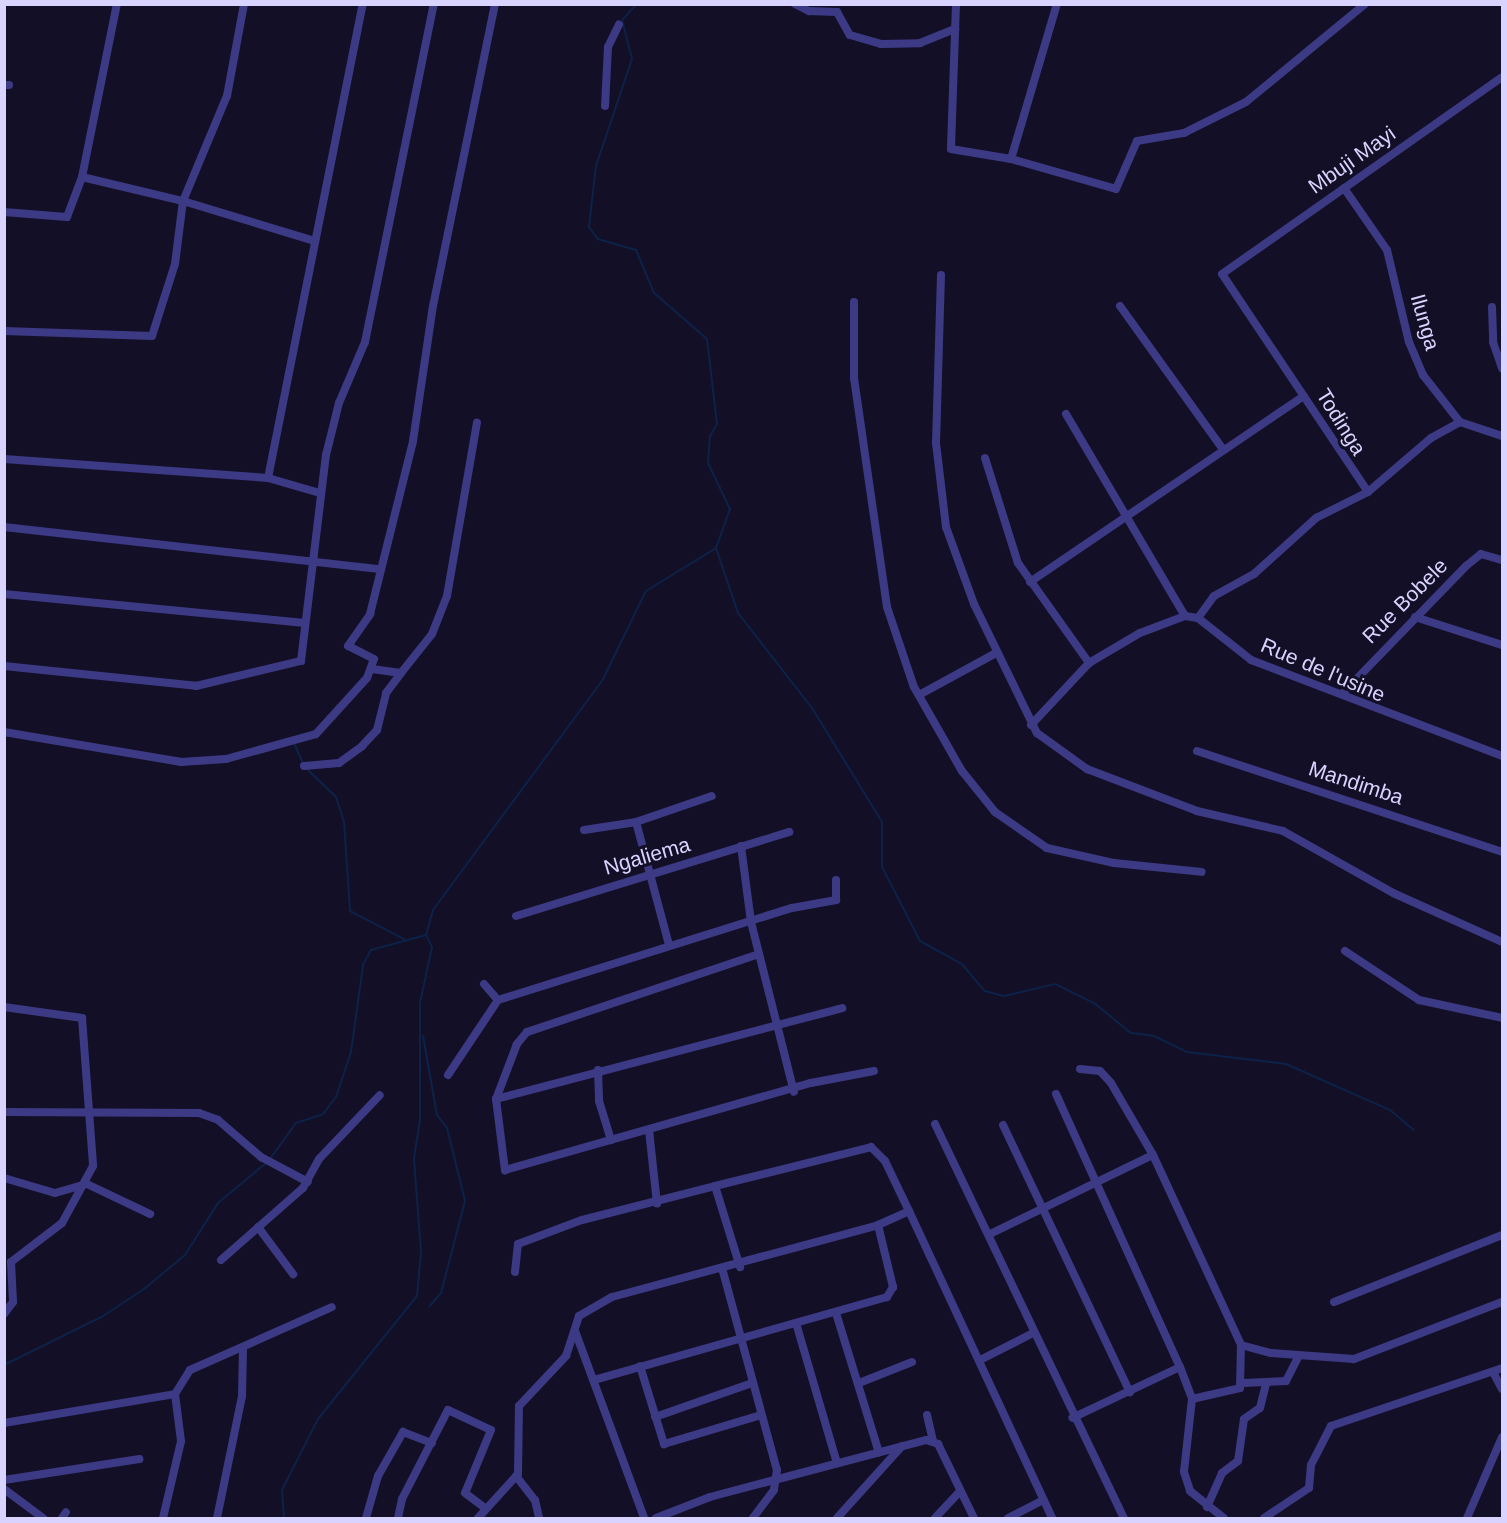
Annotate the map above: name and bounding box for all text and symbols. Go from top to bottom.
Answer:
street label: Mbuji Mayi [1304,121,1400,199]
street label: Ilunga [1405,291,1445,353]
street label: Todinga [1311,384,1371,460]
street label: Rue Bobele [1357,553,1453,649]
street label: Rue de l'usine [1257,633,1389,707]
street label: Mandimba [1305,756,1407,810]
street label: Ngaliema [601,832,693,880]

